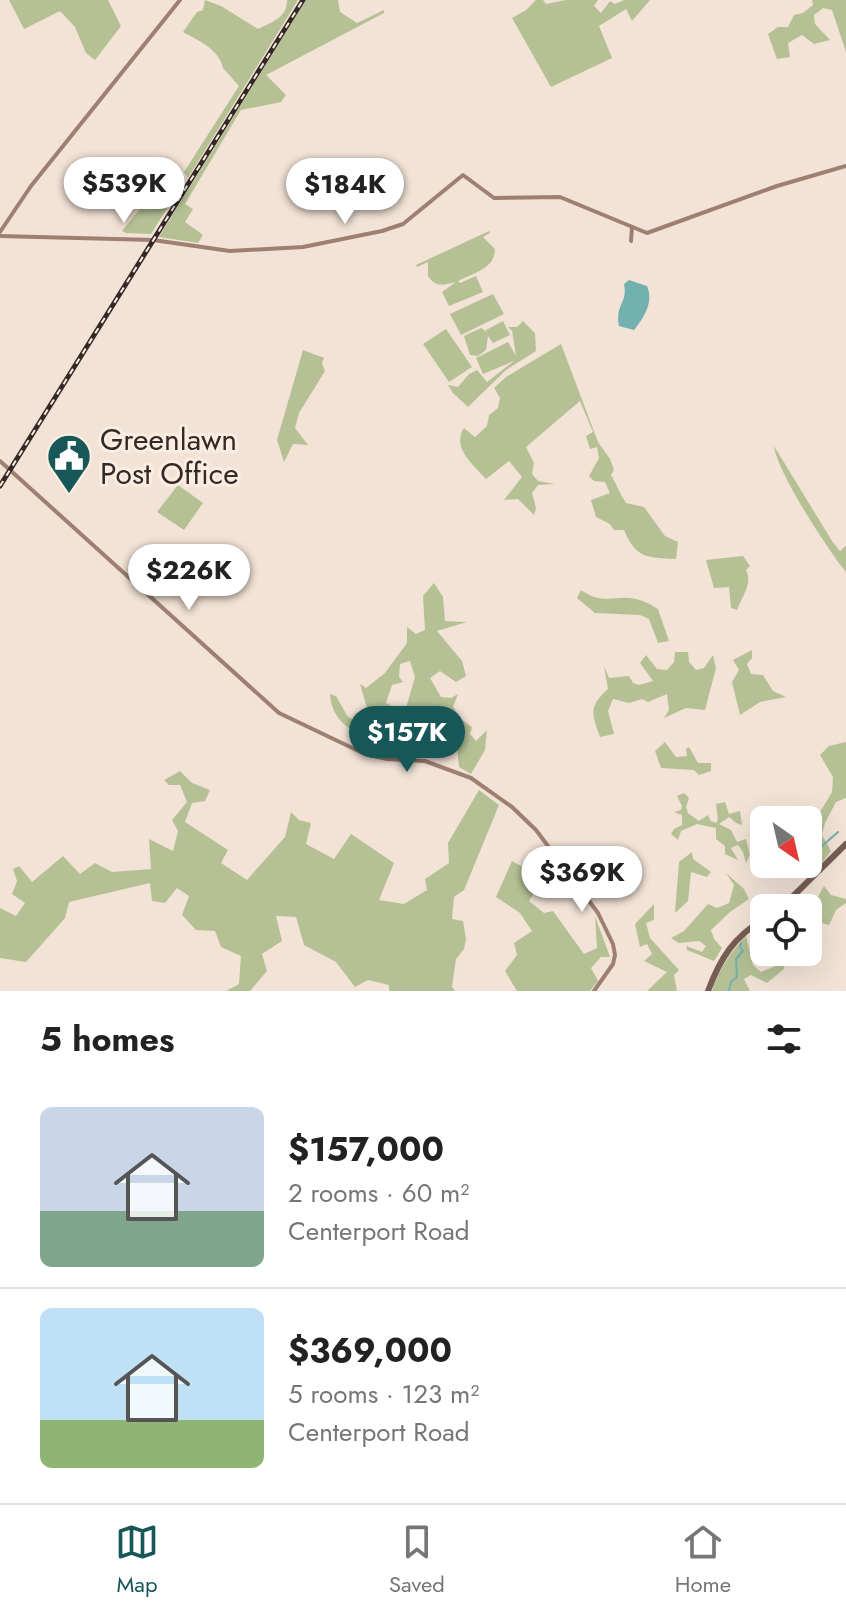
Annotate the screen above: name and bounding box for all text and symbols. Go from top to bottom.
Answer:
pin: $539K [68,157,180,225]
pin: $184K [289,158,401,226]
text: $539K [82,164,166,202]
text: $184K [304,165,386,203]
place label: Greenlawn Post Office [100,418,239,495]
public building icon: Greenlawn Post Office [45,432,93,495]
pin: $226K [133,544,245,612]
text: $226K [146,551,232,589]
pin: $157K [351,706,463,774]
text: $157K [367,713,447,751]
north arrow [750,806,822,878]
map controls [750,806,822,966]
pin: $369K [526,846,638,914]
text: $369K [539,853,625,891]
button: locate [750,894,822,966]
text: 5 homes [40,1015,174,1064]
icon: filters [762,1017,806,1061]
text: $157,000 [288,1125,444,1174]
icon: home [104,1139,200,1235]
text: 2 rooms · 60 m² [288,1174,469,1212]
text: Centerport Road [288,1212,469,1250]
text: $369,000 [288,1326,452,1375]
icon: home [104,1340,200,1436]
text: 5 rooms · 123 m² [288,1375,479,1413]
text: Centerport Road [288,1413,469,1451]
tab: Map [115,1520,159,1600]
tab: Saved [389,1520,445,1600]
tab: Home [675,1520,731,1600]

